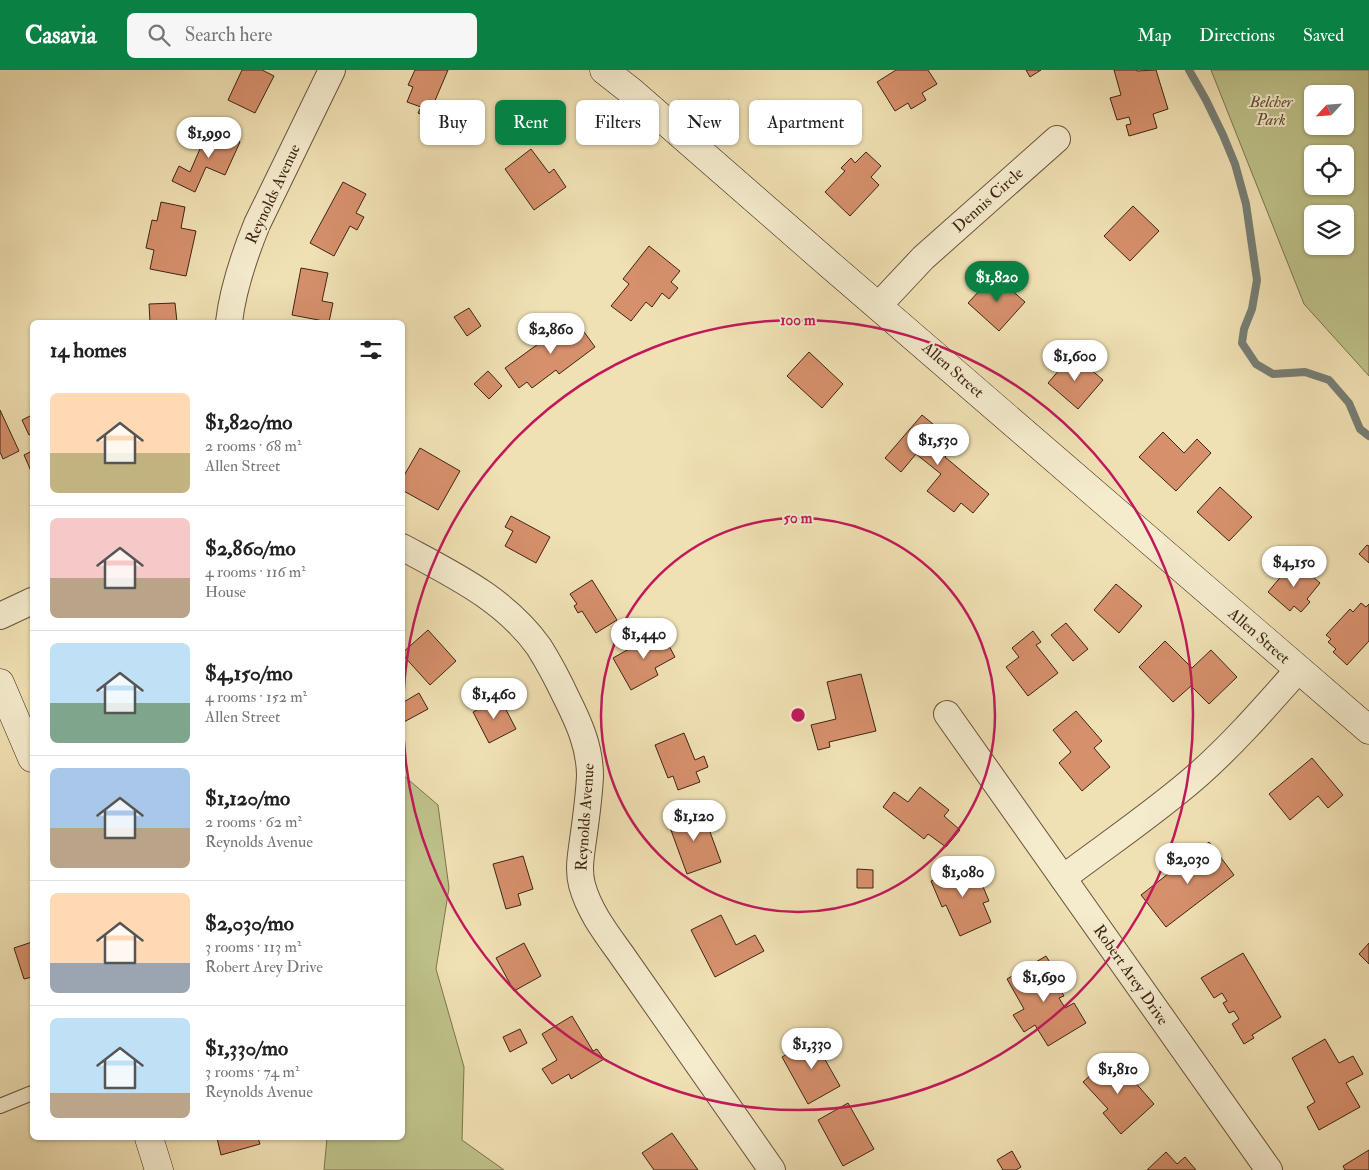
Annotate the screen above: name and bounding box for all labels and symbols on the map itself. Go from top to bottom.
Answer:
north arrow [1304,85,1354,135]
park label: Belcher Park [1248,92,1294,130]
pin: $1,990 [168,116,250,159]
street label: Reynolds Avenue [241,141,305,247]
street label: Dennis Circle [949,163,1028,237]
pin: $1,820 [956,260,1038,303]
text: 100 m [780,311,816,330]
pin: $2,860 [510,312,592,355]
street label: Allen Street [917,337,988,402]
pin: $1,600 [1034,340,1116,382]
pin: $1,530 [897,424,979,466]
text: 50 m [784,509,813,528]
pin: $4,150 [1253,546,1335,588]
street label: Allen Street [1223,603,1294,668]
pin: $1,440 [603,618,685,660]
pin: $1,460 [453,678,535,720]
centre of rings [789,706,807,724]
street label: Reynolds Avenue [571,762,599,872]
pin: $1,120 [653,800,735,842]
pin: $2,030 [1147,842,1229,885]
pin: $1,080 [922,856,1004,898]
street label: Robert Arey Drive [1089,921,1173,1029]
pin: $1,690 [1003,960,1085,1003]
pin: $1,330 [771,1028,853,1070]
pin: $1,810 [1077,1052,1159,1095]

